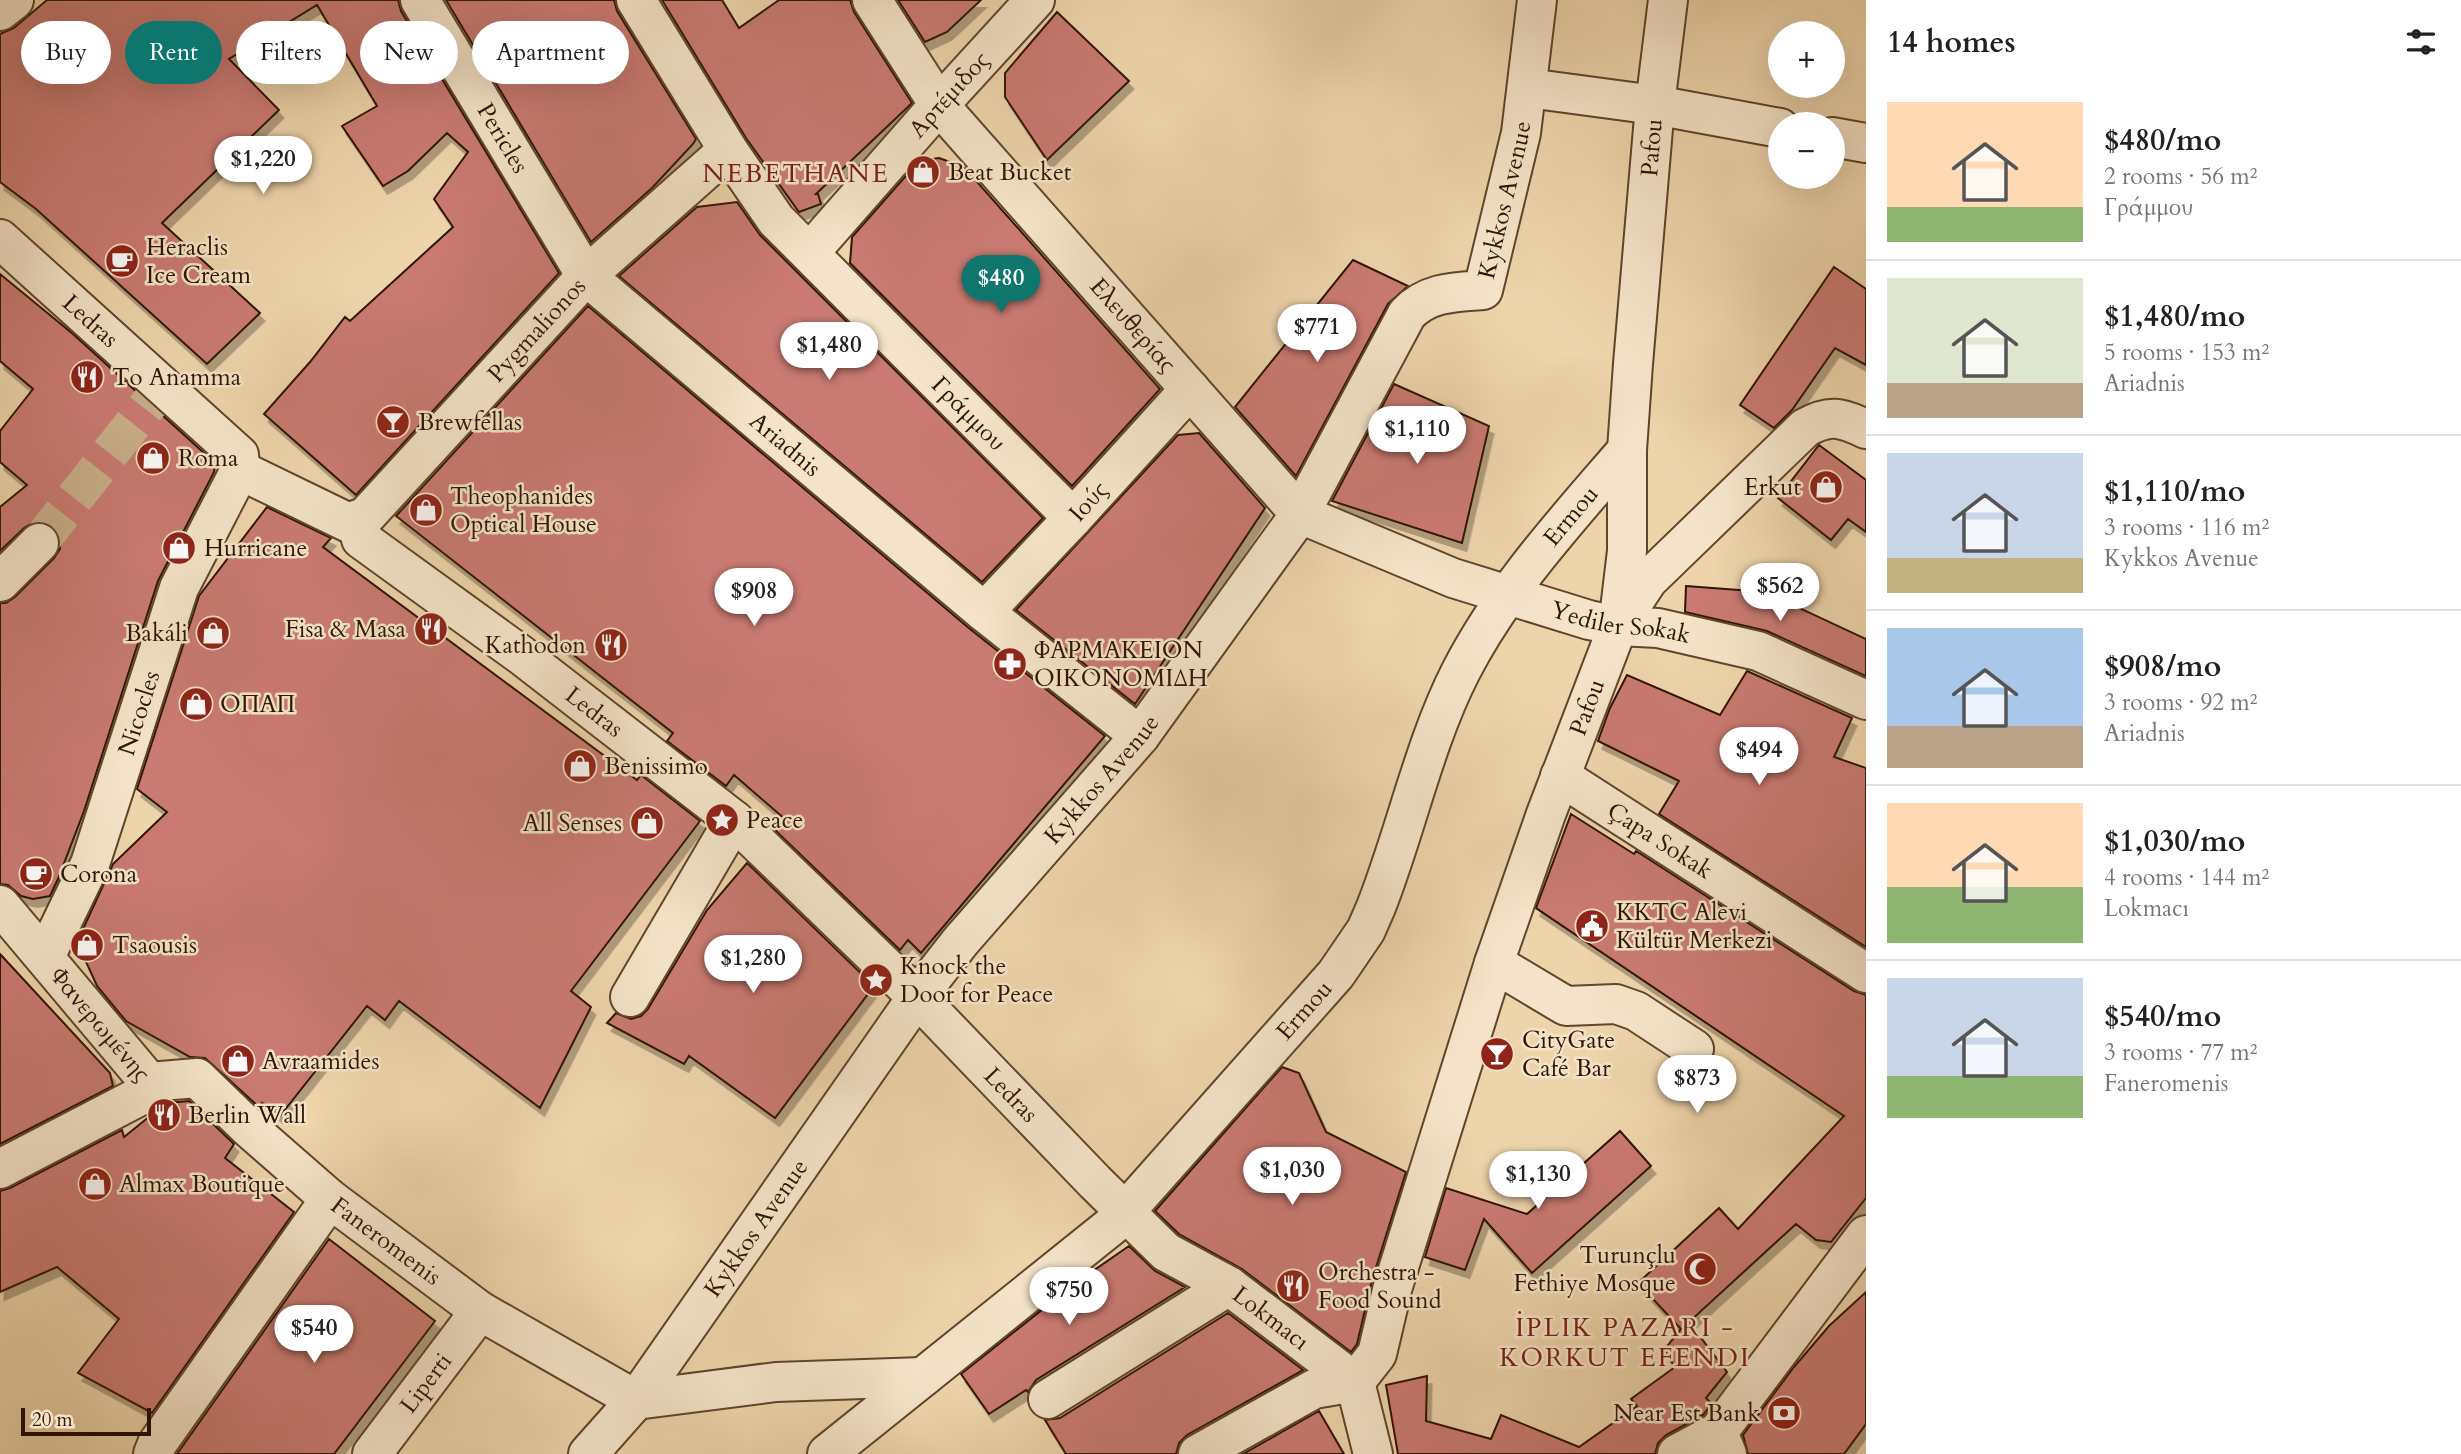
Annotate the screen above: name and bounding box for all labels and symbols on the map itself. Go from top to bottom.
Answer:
street label: Αρτέμιδος [901,44,997,145]
street label: Pericles [469,97,537,179]
street label: Pafou [1632,117,1670,178]
street label: Kykkos Avenue [1470,119,1539,282]
pin: $1,220 [206,136,320,196]
shop icon: Beat Bucket [904,153,942,191]
district label: NEBETHANE [702,156,890,191]
place label: Beat Bucket [948,156,1072,189]
place label: Heraclis Ice Cream [146,231,252,292]
cafe icon: Heraclis Ice Cream [103,242,141,280]
pin: $480 [960,256,1042,315]
street label: Pygmalionos [480,270,593,390]
street label: Ελευθερίας [1082,271,1184,380]
street label: Ledras [55,287,126,355]
pin: $771 [1276,304,1358,364]
pin: $1,480 [772,322,886,382]
restaurant icon: To Anamma [68,358,106,396]
place label: To Anamma [112,361,242,394]
street label: Γράμμου [924,369,1013,458]
bar icon: Brewfellas [374,403,412,441]
street label: Ariadnis [743,405,828,484]
place label: Brewfellas [418,406,522,439]
pin: $1,110 [1360,406,1474,466]
shop icon: Roma [134,439,172,477]
place label: Roma [178,442,239,475]
shop icon: Erkut [1807,468,1845,506]
place label: Erkut [1744,471,1801,504]
street label: Ιούς [1061,474,1115,529]
street label: Ermou [1535,478,1606,553]
place label: Theophanides Optical House [450,480,597,541]
shop icon: Theophanides Optical House [407,491,445,529]
shop icon: Hurricane [160,529,198,567]
place label: Hurricane [204,532,307,565]
pin: $562 [1739,564,1821,623]
pin: $908 [713,568,795,628]
street label: Yediler Sokak [1547,593,1694,651]
restaurant icon: Fisa & Masa [412,610,450,648]
place label: Fisa & Masa [285,613,407,646]
shop icon: Bakáli [194,614,232,652]
place label: Bakáli [125,617,188,650]
restaurant icon: Kathodon [592,626,630,664]
place label: Kathodon [485,629,586,662]
place label: ΦΑΡΜΑΚΕΙΟΝ ΟΙΚΟΝΟΜΙΔΗ [1034,634,1208,695]
pharmacy icon: ΦΑΡΜΑΚΕΙΟΝ ΟΙΚΟΝΟΜΙΔΗ [991,645,1029,683]
street label: Nicocles [110,666,168,760]
street label: Pafou [1561,674,1613,740]
street label: Ledras [558,679,630,745]
shop icon: ΟΠΑΠ [177,685,215,723]
place label: ΟΠΑΠ [220,688,295,721]
street label: Kykkos Avenue [1036,708,1167,851]
pin: $494 [1718,728,1800,787]
shop icon: Benissimo [561,747,599,785]
place label: Benissimo [604,750,708,783]
street label: Çapa Sokak [1601,794,1719,887]
place icon: Peace [703,801,741,839]
shop icon: All Senses [628,804,666,842]
place label: Peace [746,804,803,837]
place label: All Senses [523,807,622,840]
cafe icon: Corona [17,855,55,893]
place label: Corona [60,858,138,891]
place label: KKTC Alevi Kültür Merkezi [1616,896,1773,957]
public building icon: KKTC Alevi Kültür Merkezi [1573,907,1611,945]
shop icon: Tsaousis [68,926,106,964]
place label: Tsaousis [112,929,197,962]
pin: $1,280 [696,936,810,995]
place label: Knock the Door for Peace [900,950,1053,1011]
street label: Φανερωμένης [43,960,158,1089]
place icon: Knock the Door for Peace [857,961,895,999]
street label: Ermou [1268,973,1340,1047]
place label: CityGate Café Bar [1522,1024,1615,1085]
bar icon: CityGate Café Bar [1478,1035,1516,1073]
shop icon: Avraamides [219,1042,257,1080]
place label: Avraamides [262,1045,379,1078]
pin: $873 [1656,1056,1738,1115]
street label: Ledras [977,1060,1046,1130]
restaurant icon: Berlin Wall [145,1096,183,1134]
place label: Berlin Wall [188,1099,306,1132]
pin: $1,030 [1235,1148,1349,1207]
street label: Kykkos Avenue [696,1152,816,1304]
pin: $1,130 [1481,1152,1595,1211]
shop icon: Almax Boutique [76,1165,114,1203]
place label: Almax Boutique [119,1168,285,1201]
street label: Faneromenis [324,1189,448,1293]
place label: Turunçlu Fethiye Mosque [1513,1239,1676,1300]
mosque icon: Turunçlu Fethiye Mosque [1681,1250,1719,1288]
place label: Orchestra - Food Sound [1318,1256,1442,1317]
restaurant icon: Orchestra - Food Sound [1274,1267,1312,1305]
pin: $750 [1028,1268,1110,1327]
street label: Lokmacı [1226,1278,1316,1358]
pin: $540 [273,1306,355,1365]
district label: İPLIK PAZARI - KORKUT EFENDI [1499,1310,1751,1375]
street label: Liperti [392,1346,459,1420]
bank icon: Near Est Bank [1765,1394,1803,1432]
place label: Near Est Bank [1613,1397,1760,1430]
scale bar [21,1405,150,1437]

